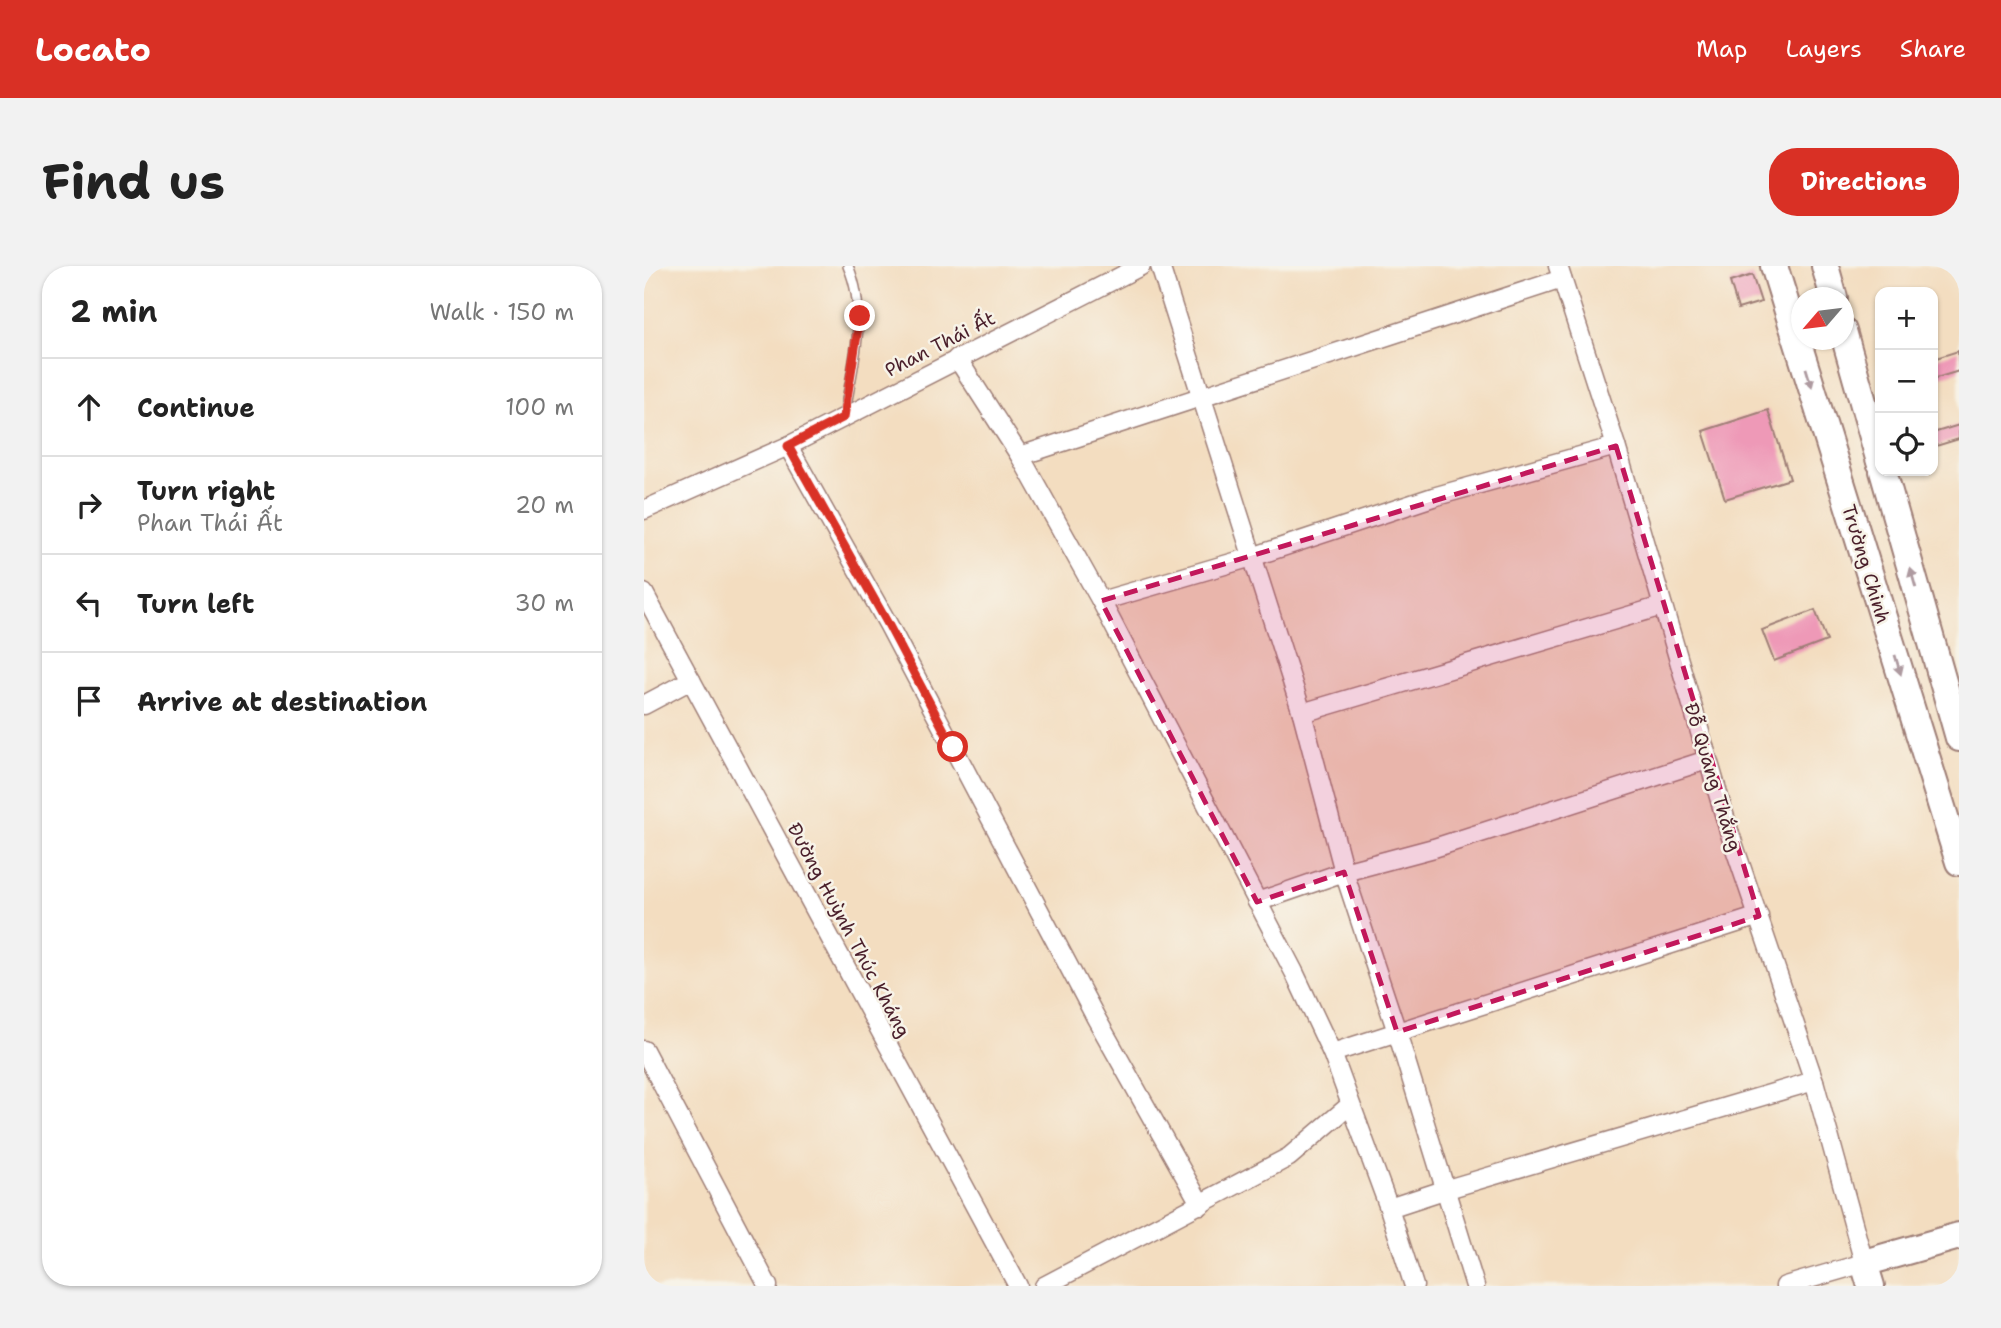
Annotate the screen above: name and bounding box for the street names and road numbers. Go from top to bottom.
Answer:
street label: Phan Thái Ất [879,303,999,383]
street label: Trường Chinh [1836,501,1896,627]
street label: Đỗ Quang Thắng [1679,700,1747,854]
street label: Đường Huỳnh Thúc Kháng [782,818,916,1042]

